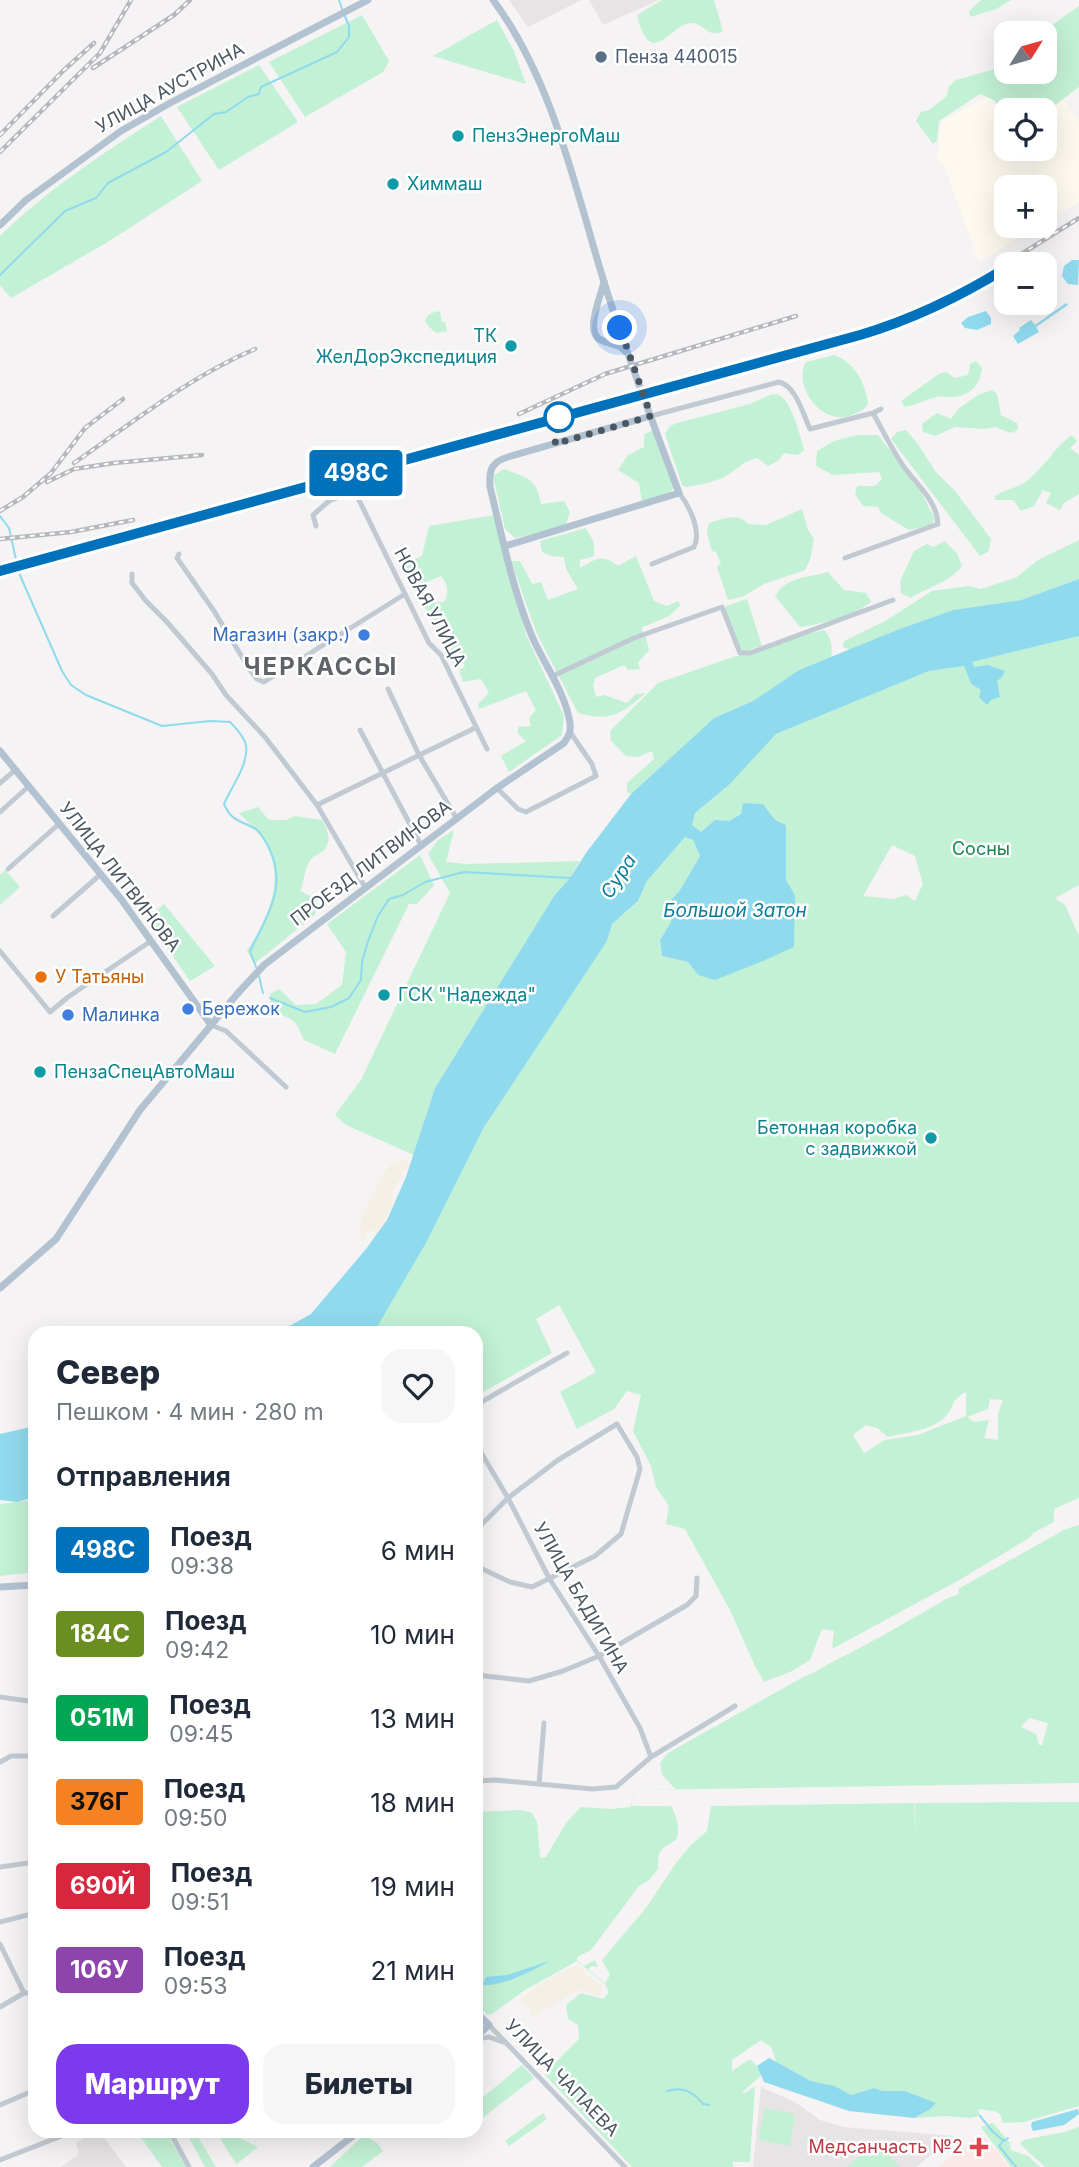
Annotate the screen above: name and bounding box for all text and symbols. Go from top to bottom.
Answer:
north arrow [994,21,1057,84]
map controls [994,21,1057,315]
street label: УЛИЦА АУСТРИНА [92,38,248,137]
place label: Пенза 440015 [615,46,738,67]
marker: Пенза 440015 [593,49,609,65]
button: locate [994,98,1057,161]
place label: ПензЭнергоМаш [472,125,620,146]
marker: ПензЭнергоМаш [450,128,466,144]
place label: Химмаш [407,173,483,194]
button: + [994,175,1057,238]
marker: Химмаш [385,176,401,192]
button: − [994,252,1057,315]
your location [602,310,637,345]
place label: ТК ЖелДорЭкспедиция [316,325,497,367]
marker: ТК ЖелДорЭкспедиция [503,338,519,354]
unlabelled marker [544,402,574,432]
line badge: 498С [307,450,405,496]
text: 498С [323,458,389,487]
street label: НОВАЯ УЛИЦА [390,544,471,670]
place label: Магазин (закр.) [213,624,350,645]
marker: Магазин (закр.) [356,627,372,643]
district label: ЧЕРКАССЫ [244,652,398,681]
street label: ПРОЕЗД ЛИТВИНОВА [286,795,455,930]
street label: УЛИЦА ЛИТВИНОВА [55,798,185,956]
park label: Сосны [952,838,1010,859]
water label: Сура [596,850,641,903]
water label: Большой Затон [663,899,807,922]
place label: У Татьяны [55,966,144,987]
marker: У Татьяны [33,969,49,985]
place label: ГСК "Надежда" [398,984,536,1005]
marker: ГСК "Надежда" [376,987,392,1003]
place label: Бережок [202,998,280,1019]
marker: Бережок [180,1001,196,1017]
place label: Малинка [82,1004,160,1025]
marker: Малинка [60,1007,76,1023]
place label: ПензаСпецАвтоМаш [54,1061,235,1082]
marker: ПензаСпецАвтоМаш [32,1064,48,1080]
place label: Бетонная коробка с задвижкой [757,1117,917,1159]
marker: Бетонная коробка с задвижкой [923,1130,939,1146]
button: heart [381,1349,455,1423]
text: Север [56,1352,160,1392]
text: Пешком · 4 мин · 280 m [56,1398,324,1426]
text: Отправления [56,1461,231,1492]
street label: УЛИЦА БАДИГИНА [530,1518,633,1677]
text: Поезд [170,1521,252,1552]
text: 498С [70,1535,135,1564]
text: 6 мин [381,1535,455,1566]
text: 09:38 [170,1552,234,1580]
text: Поезд [165,1605,247,1636]
text: 184С [70,1619,130,1648]
text: 10 мин [370,1619,455,1650]
text: 09:42 [165,1636,229,1664]
text: Поезд [169,1689,251,1720]
text: 051М [70,1703,134,1732]
text: 13 мин [370,1703,455,1734]
text: 09:45 [169,1720,233,1748]
text: Поезд [164,1773,245,1804]
text: 376Г [70,1787,129,1816]
text: 18 мин [370,1787,455,1818]
text: 09:50 [164,1804,228,1832]
text: Поезд [171,1857,252,1888]
text: 690Й [70,1871,136,1900]
text: 19 мин [370,1871,455,1902]
text: 09:51 [171,1888,229,1916]
text: Поезд [164,1941,246,1972]
text: 106У [70,1955,129,1984]
text: 21 мин [370,1955,455,1986]
text: 09:53 [164,1972,227,2000]
street label: УЛИЦА ЧАПАЕВА [501,2015,624,2141]
button: Маршрут [56,2044,249,2124]
button: Билеты [263,2044,455,2124]
place label: Медсанчасть №2 [809,2136,963,2157]
marker: Медсанчасть №2 [969,2137,989,2157]

